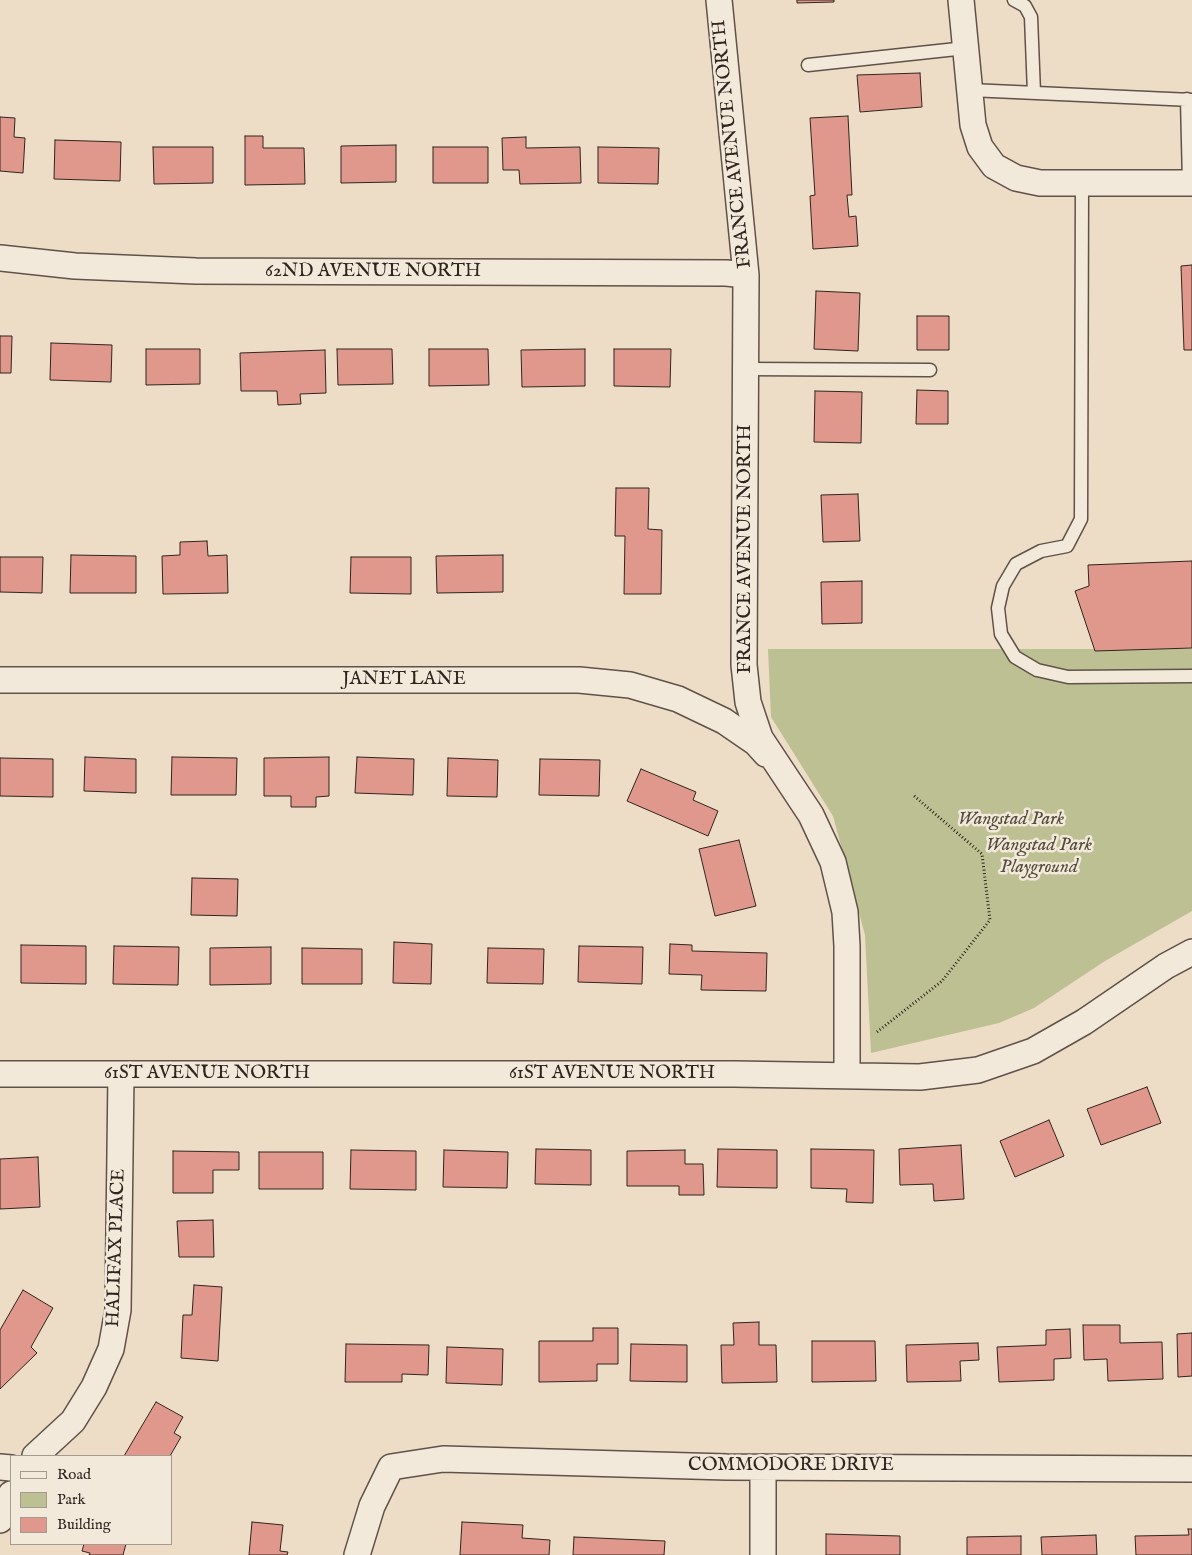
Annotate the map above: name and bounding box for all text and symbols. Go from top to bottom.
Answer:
street label: FRANCE AVENUE NORTH [709,19,757,269]
street label: 62ND AVENUE NORTH [265,261,481,283]
street label: FRANCE AVENUE NORTH [735,424,757,674]
street label: JANET LANE [342,669,466,691]
park label: Wangstad Park [958,809,1064,831]
park label: Wangstad Park Playground [986,835,1092,879]
street label: 61ST AVENUE NORTH [104,1063,310,1085]
street label: 61ST AVENUE NORTH [509,1063,715,1085]
street label: HALIFAX PLACE [103,1168,131,1328]
legend [10,1455,172,1545]
street label: COMMODORE DRIVE [688,1455,894,1477]
text: Road [57,1465,91,1484]
text: Park [57,1490,86,1509]
text: Building [57,1515,111,1534]

